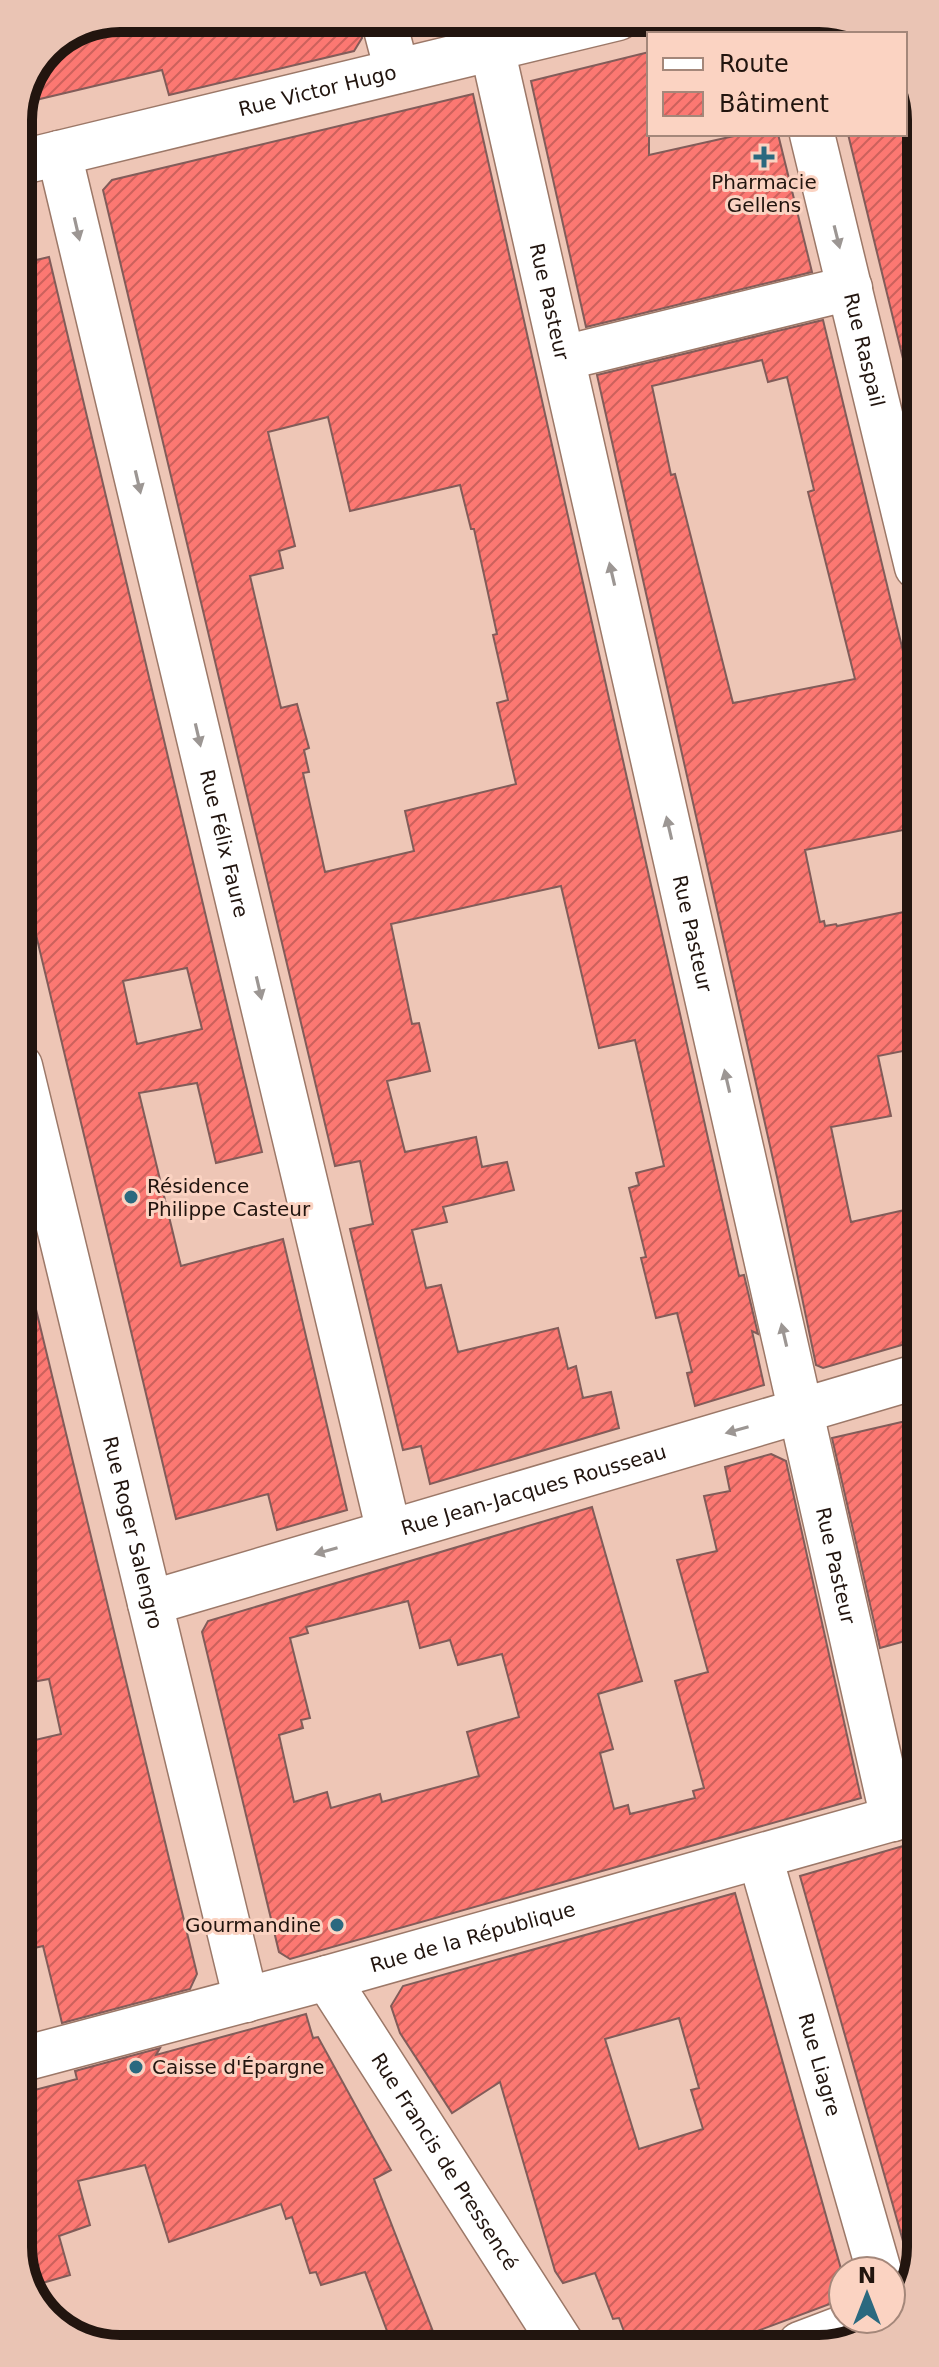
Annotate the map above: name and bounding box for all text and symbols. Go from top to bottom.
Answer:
legend [647,32,907,136]
text: Route [719,50,789,78]
street label: Rue Victor Hugo [236,60,399,121]
text: Bâtiment [719,90,829,118]
marker: Pharmacie Gellens [755,148,773,166]
place label: Pharmacie Gellens [711,170,817,217]
one-way arrow [72,217,84,242]
one-way arrow [832,225,844,250]
street label: Rue Pasteur [525,241,574,363]
street label: Rue Raspail [839,290,890,409]
one-way arrow [132,470,144,495]
one-way arrow [605,562,618,587]
one-way arrow [192,723,205,748]
street label: Rue Félix Faure [195,767,254,920]
one-way arrow [662,815,675,840]
street label: Rue Pasteur [668,873,718,995]
one-way arrow [253,976,265,1001]
one-way arrow [720,1069,732,1094]
place label: Résidence Philippe Casteur [147,1174,311,1221]
marker: Résidence Philippe Casteur [122,1188,140,1206]
one-way arrow [777,1322,790,1347]
one-way arrow [724,1424,748,1437]
street label: Rue Roger Salengro [98,1434,168,1631]
street label: Rue Jean-Jacques Rousseau [398,1439,669,1540]
street label: Rue Pasteur [811,1505,861,1627]
one-way arrow [314,1545,338,1558]
street label: Rue de la République [367,1897,578,1977]
place label: Gourmandine [185,1913,321,1937]
marker: Gourmandine [328,1916,346,1934]
street label: Rue Liagre [793,2010,846,2119]
street label: Rue Francis de Pressencé [366,2048,523,2275]
place label: Caisse d'Épargne [152,2055,325,2079]
marker: Caisse d'Épargne [127,2058,145,2076]
north arrow [827,2255,907,2335]
text: N [858,2263,876,2288]

